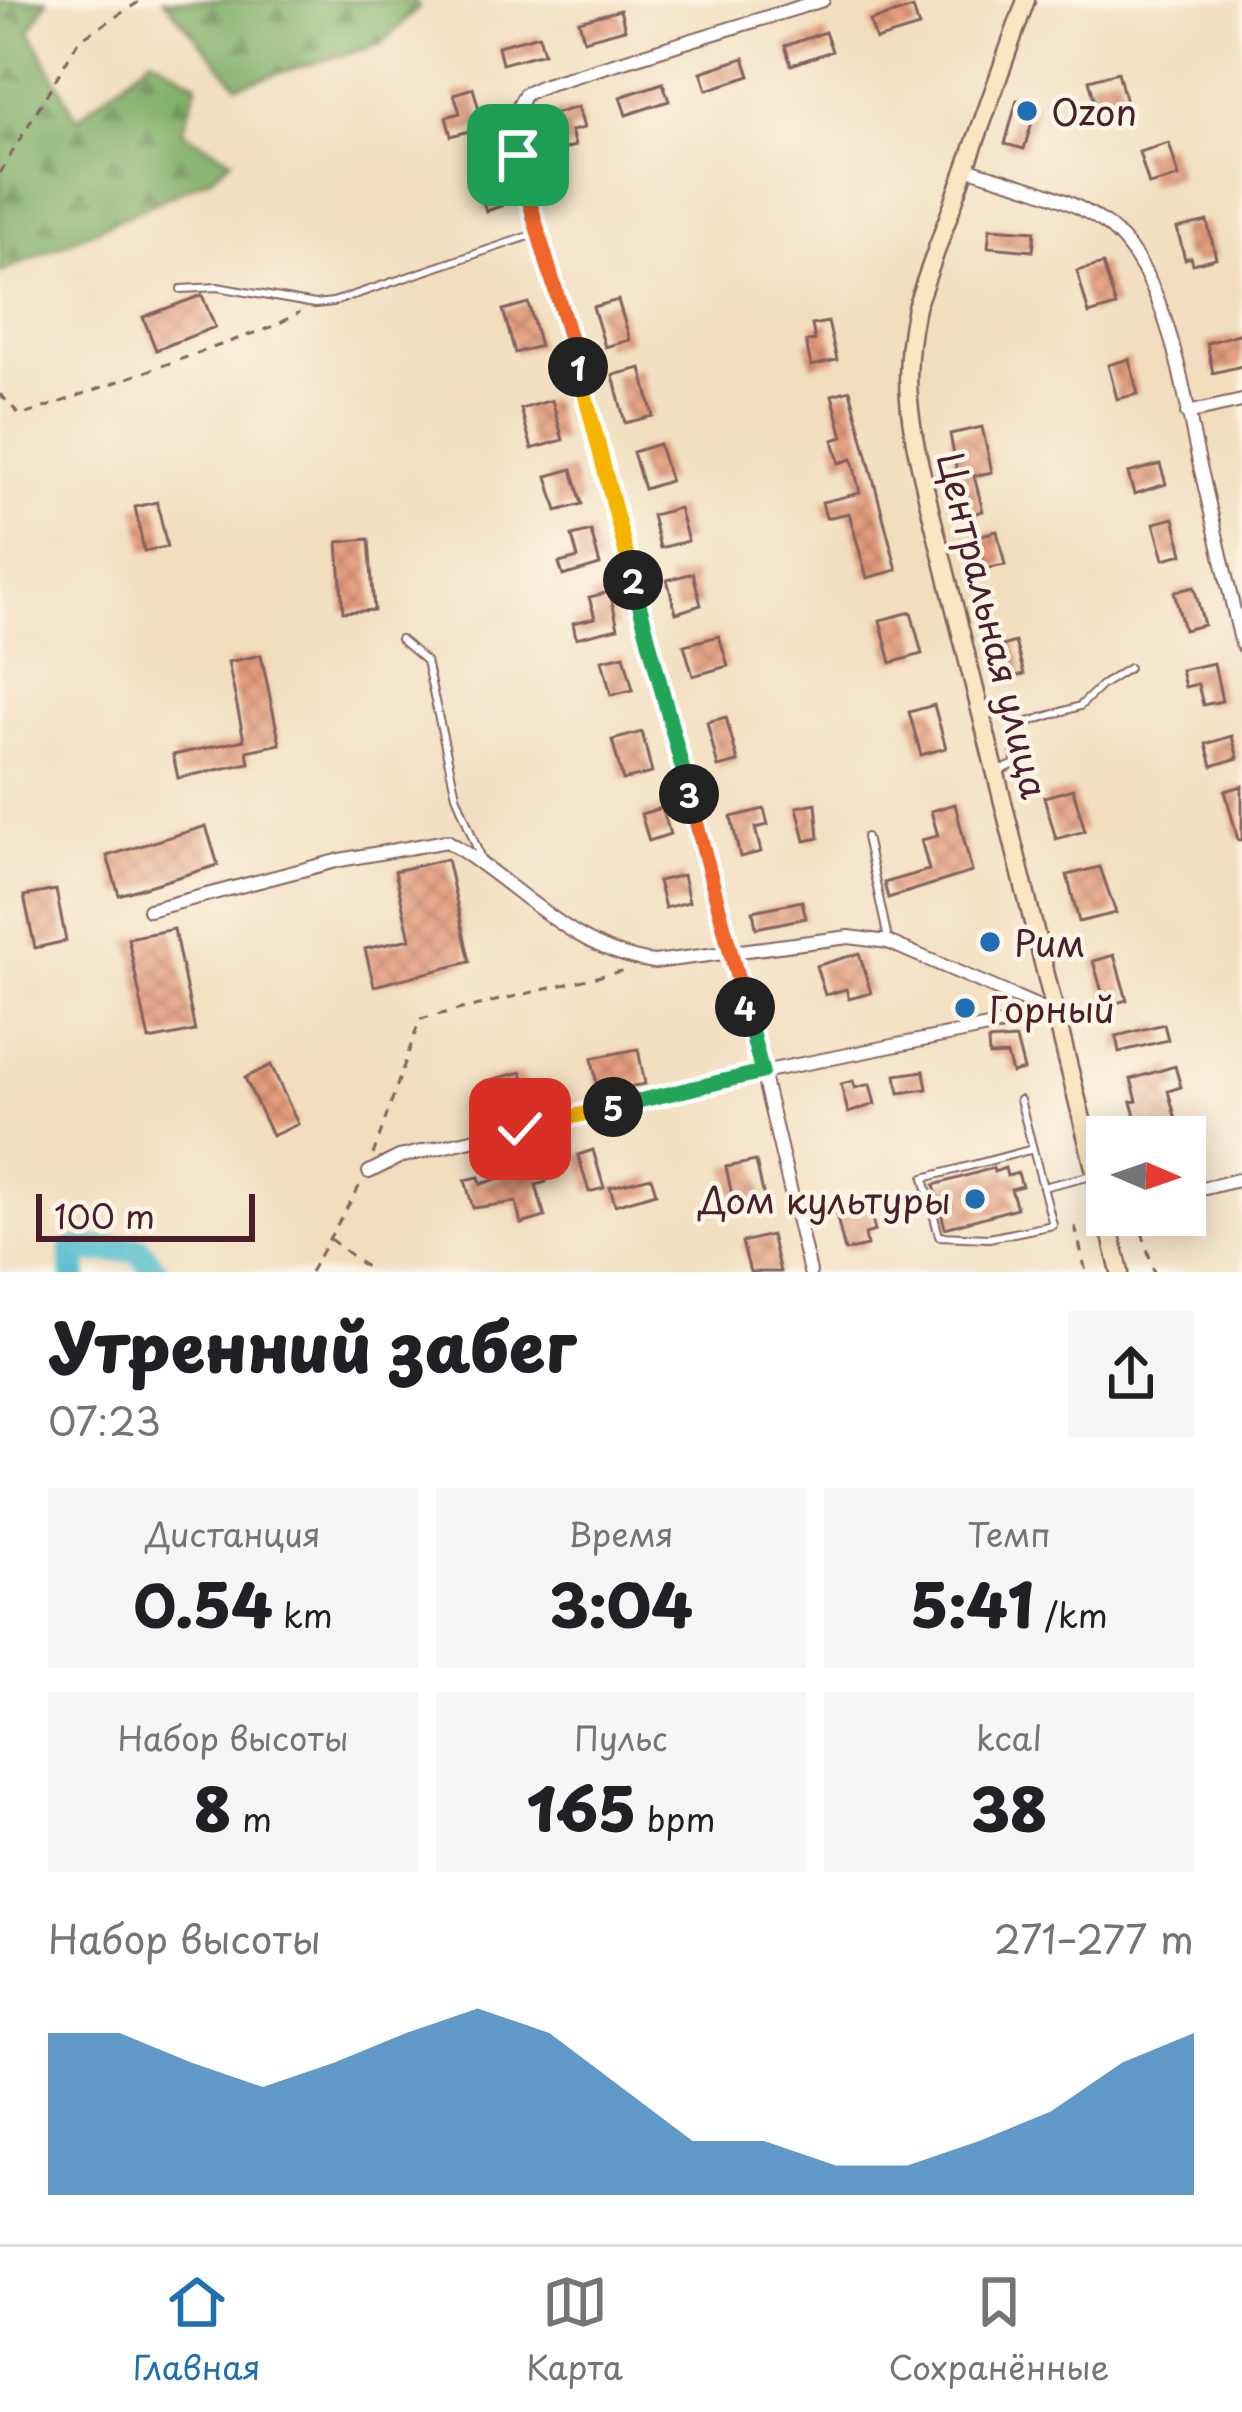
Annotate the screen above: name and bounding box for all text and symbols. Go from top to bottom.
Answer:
place label: Ozon [1051,84,1137,138]
marker: Ozon [1014,98,1040,124]
pin [467,104,569,206]
icon: arrive [485,122,551,188]
pin: 1 [548,337,608,397]
text: 1 [570,342,586,392]
street label: Центральная улица [925,446,1063,804]
pin: 2 [603,550,663,610]
text: 2 [621,555,645,605]
pin: 3 [659,764,719,824]
text: 3 [678,769,700,819]
place label: Рим [1014,915,1086,969]
marker: Рим [977,929,1003,955]
pin: 4 [715,977,775,1037]
place label: Горный [989,981,1115,1035]
text: 4 [734,982,756,1032]
marker: Горный [952,995,978,1021]
pin: 5 [583,1077,643,1137]
pin [469,1078,571,1180]
text: 5 [602,1082,624,1132]
icon: check [487,1096,553,1162]
north arrow [1086,1116,1206,1236]
map controls [1086,1116,1206,1236]
place label: Дом культуры [698,1172,951,1226]
marker: Дом культуры [962,1186,988,1212]
scale bar [36,1188,255,1241]
text: 100 m [54,1190,155,1240]
text: Утренний забег [48,1295,576,1394]
button: share [1068,1311,1194,1437]
text: 07:23 [48,1390,161,1449]
text: Дистанция [145,1508,321,1558]
text: Время [568,1508,674,1558]
text: Темп [967,1508,1051,1558]
text: 0.54 [133,1558,272,1648]
text: 3:04 [550,1558,692,1648]
text: 5:41 [910,1558,1034,1648]
text: km [272,1589,333,1639]
text: /km [1034,1589,1108,1639]
text: Набор высоты [118,1712,349,1762]
text: Пульс [574,1712,668,1762]
text: kcal [976,1712,1042,1762]
text: 8 [194,1762,231,1852]
text: 165 [527,1762,636,1852]
text: 38 [971,1762,1047,1852]
text: m [231,1793,272,1843]
text: bpm [636,1793,715,1843]
text: Набор высоты [48,1908,321,1967]
text: 271–277 m [994,1908,1194,1967]
tab: Главная [133,2269,261,2391]
tab: Карта [526,2269,623,2391]
tab: Сохранённые [889,2269,1109,2391]

